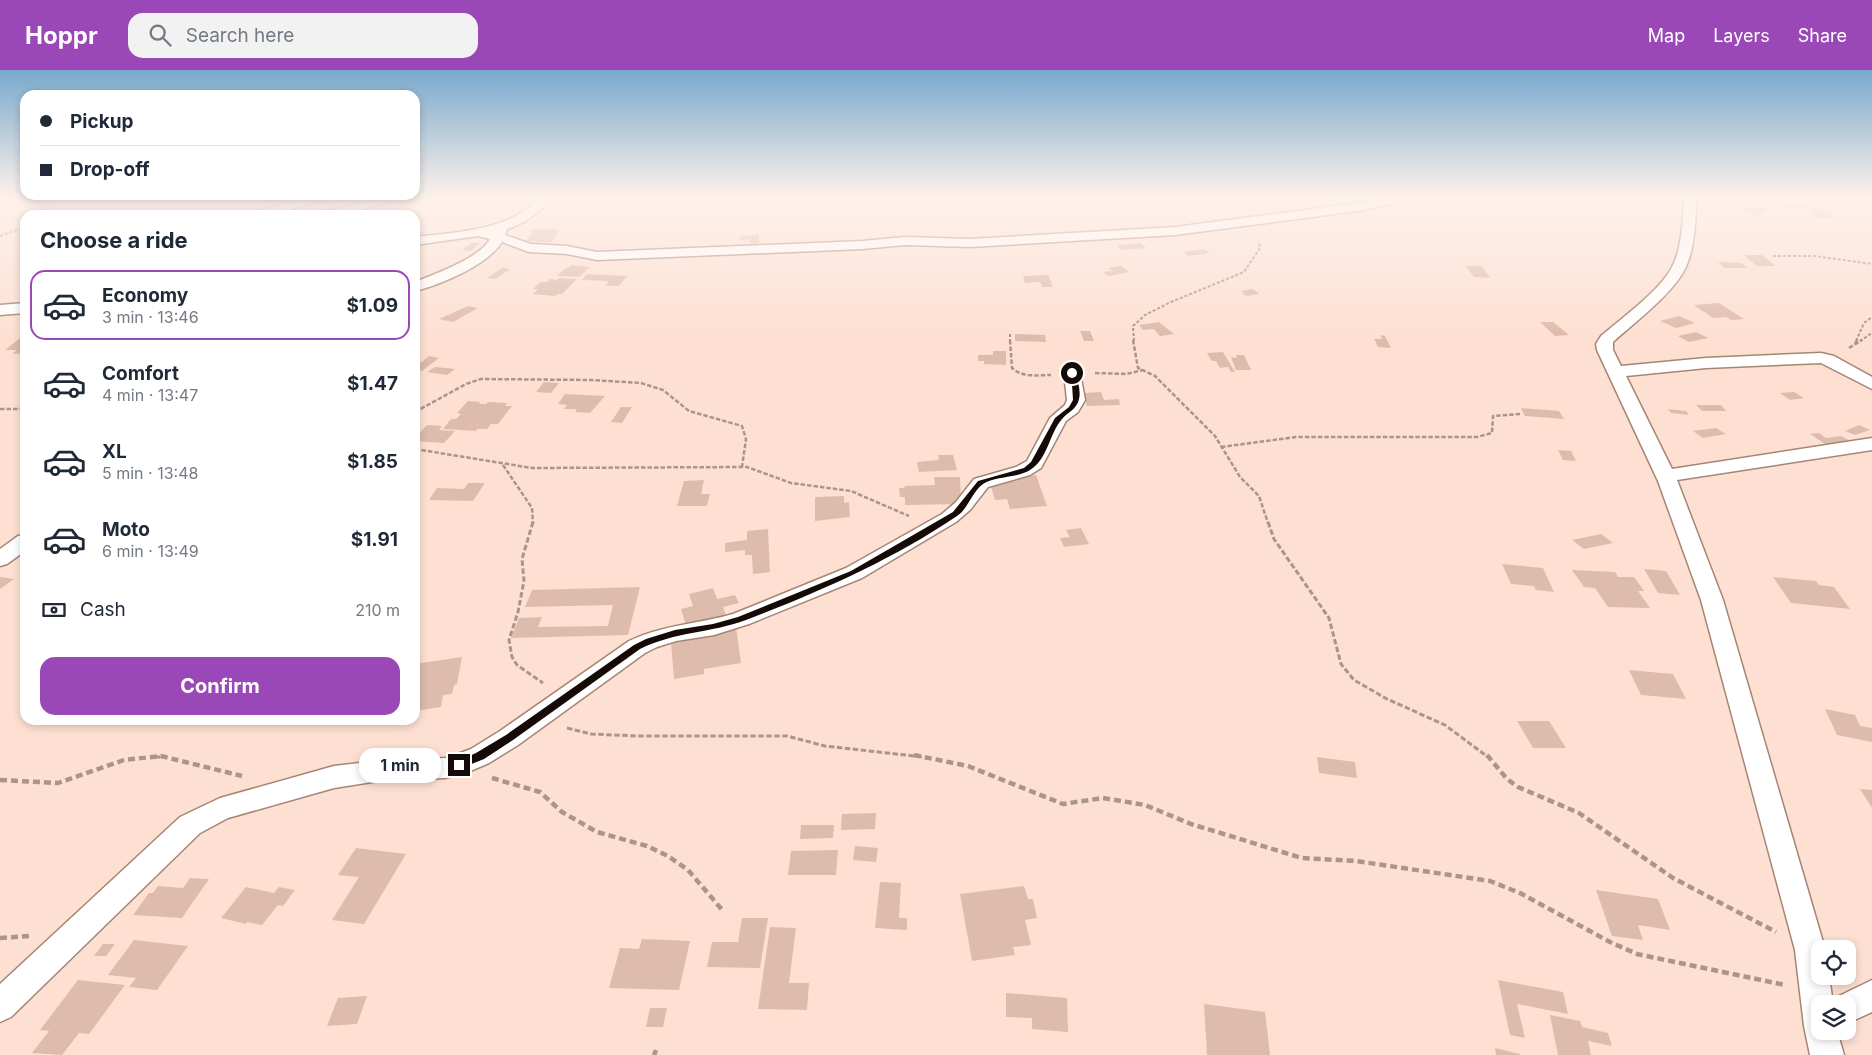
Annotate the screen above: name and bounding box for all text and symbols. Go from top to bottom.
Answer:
search box [128,13,478,58]
text: Hoppr [25,21,98,50]
icon: search [146,21,174,49]
text: Search here [186,24,294,47]
text: Map [1648,25,1685,46]
text: Layers [1713,25,1770,46]
text: Share [1798,25,1847,46]
text: Pickup [70,110,133,133]
text: Drop-off [70,158,150,181]
text: Choose a ride [40,227,188,253]
icon: car [42,283,87,328]
text: Economy [102,284,188,307]
text: $1.09 [346,294,398,317]
text: 3 min · 13:46 [102,307,199,327]
icon: car [42,361,87,406]
text: Comfort [102,362,179,385]
route start [1061,362,1083,384]
text: $1.47 [347,372,398,395]
text: 4 min · 13:47 [102,385,198,405]
icon: car [42,439,87,484]
text: XL [102,440,127,463]
text: $1.85 [347,450,398,473]
text: 5 min · 13:48 [102,463,198,483]
icon: car [42,517,87,562]
text: Moto [102,518,150,541]
text: $1.91 [351,528,398,551]
text: 6 min · 13:49 [102,541,199,561]
icon: cash [40,596,68,624]
text: Cash [80,598,126,621]
text: 210 m [355,600,400,620]
button: Confirm [40,657,400,715]
callout: 1 min [359,748,442,782]
route end [448,754,470,776]
text: 1 min [380,755,420,775]
map controls [1811,940,1856,1040]
button: locate [1811,940,1856,985]
button: layers [1811,995,1856,1040]

